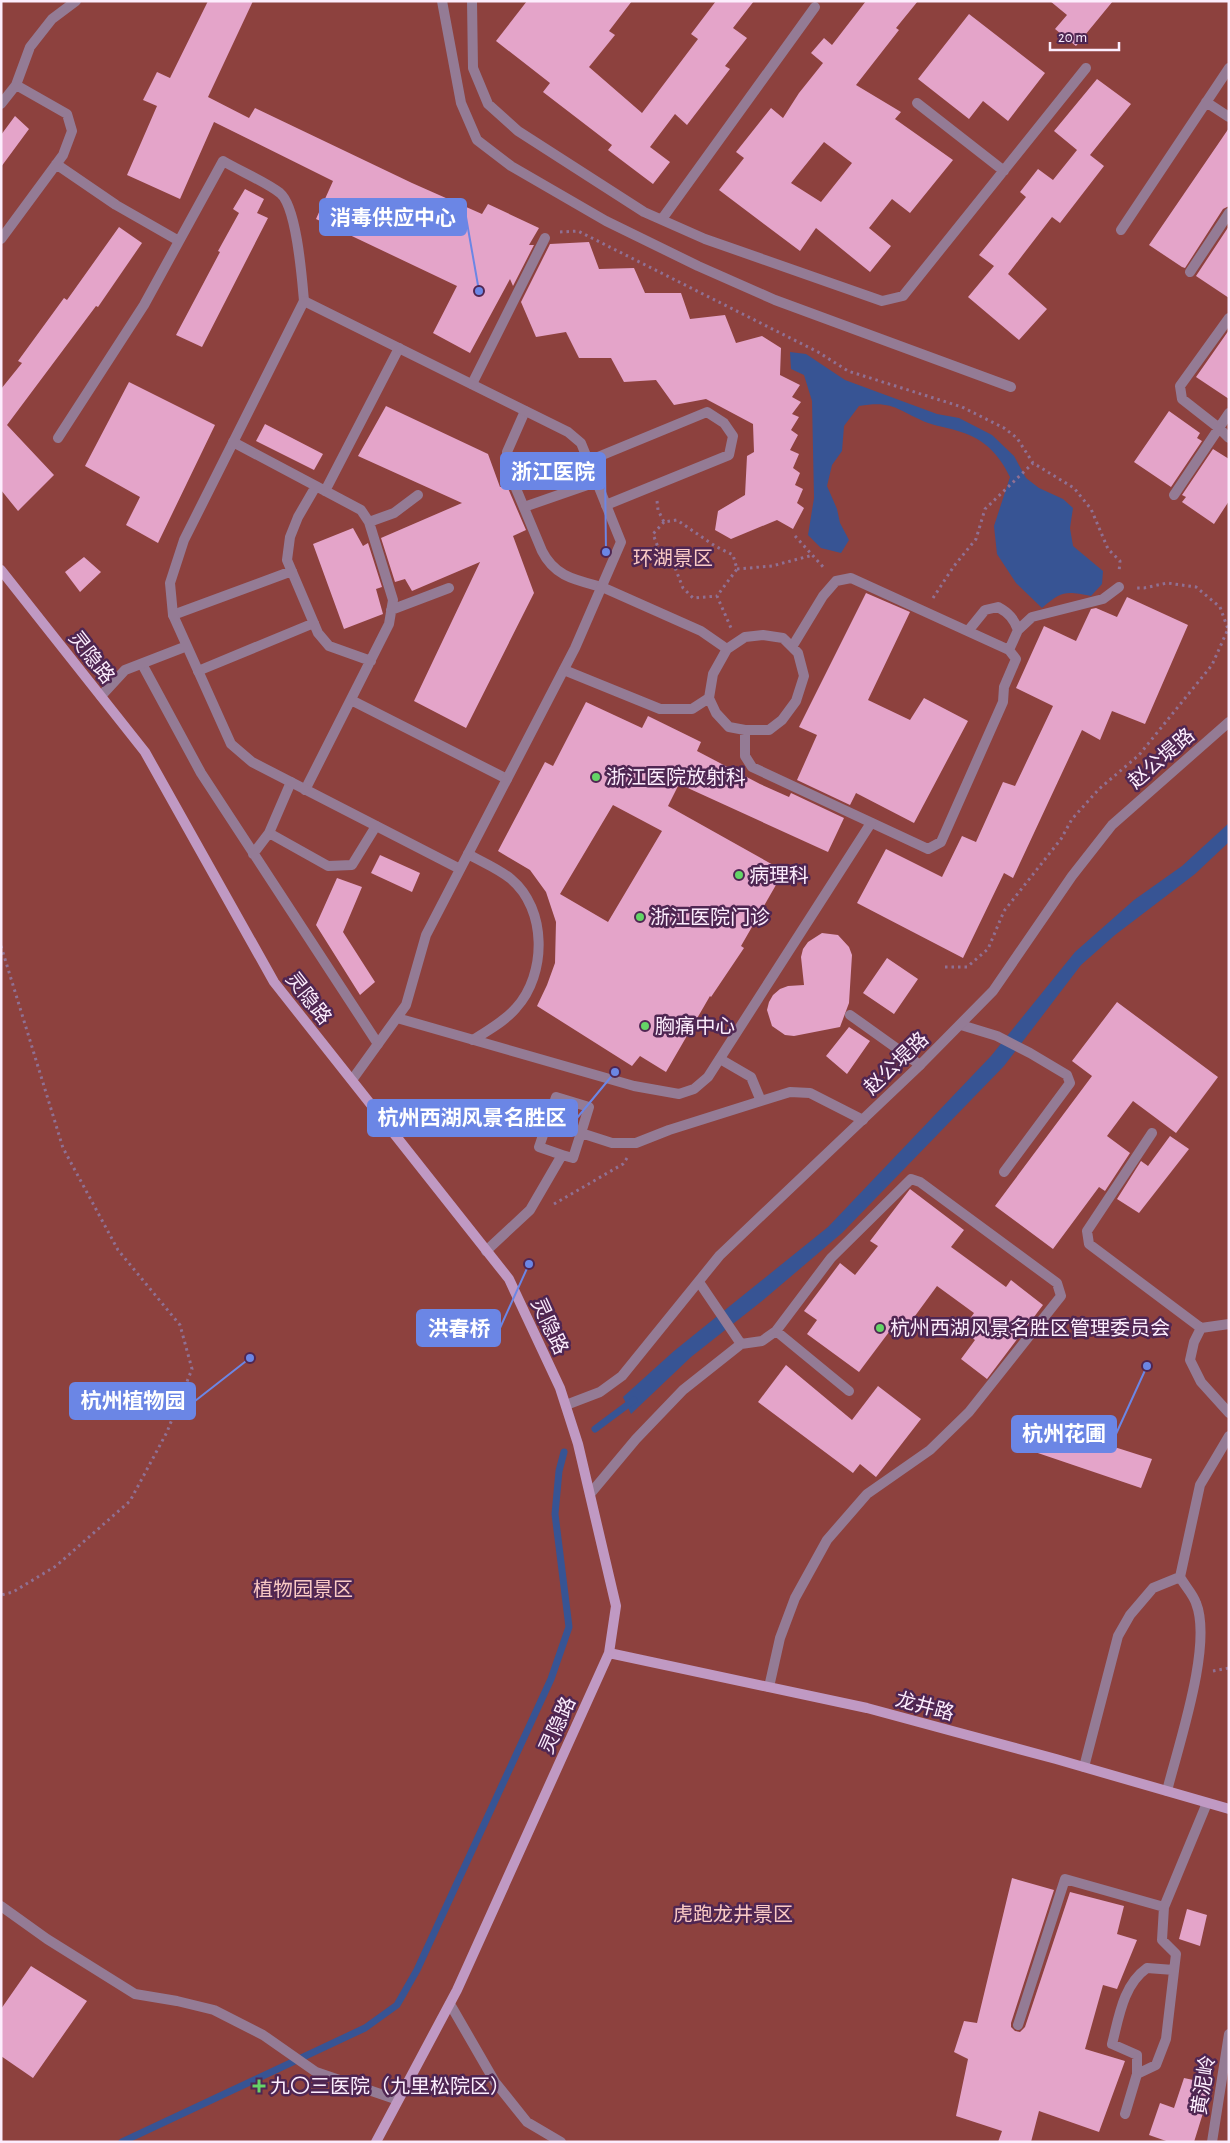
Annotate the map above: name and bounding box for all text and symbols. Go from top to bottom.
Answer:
scale bar [1050,20,1119,52]
text: 20 m [1058,30,1087,45]
callout: 消毒供应中心 [320,199,466,235]
text: 消毒供应中心 [330,206,456,229]
callout: 浙江医院 [501,453,605,489]
text: 浙江医院 [511,460,595,483]
park label: 环湖景区 [633,548,713,569]
street label: 灵隐路 [65,627,118,687]
street label: 赵公堤路 [1124,724,1198,793]
place label: 浙江医院放射科 [606,767,746,788]
marker: 浙江医院放射科 [590,771,602,783]
place label: 病理科 [749,865,809,886]
marker: 病理科 [733,869,745,881]
place label: 浙江医院门诊 [650,907,770,928]
marker: 浙江医院门诊 [634,911,646,923]
street label: 灵隐路 [282,968,335,1028]
place label: 胸痛中心 [655,1016,735,1037]
marker: 胸痛中心 [639,1020,651,1032]
street label: 赵公堤路 [860,1028,932,1099]
callout: 杭州西湖风景名胜区 [368,1100,577,1136]
text: 杭州西湖风景名胜区 [378,1106,567,1129]
street label: 灵隐路 [527,1295,572,1358]
callout: 洪春桥 [417,1310,500,1346]
place label: 杭州西湖风景名胜区管理委员会 [890,1317,1170,1339]
text: 洪春桥 [428,1318,491,1340]
marker: 杭州西湖风景名胜区管理委员会 [874,1322,886,1334]
callout: 杭州植物园 [70,1383,195,1419]
text: 杭州植物园 [81,1389,186,1412]
callout: 杭州花圃 [1012,1416,1116,1452]
text: 杭州花圃 [1022,1422,1106,1445]
park label: 植物园景区 [253,1579,353,1600]
street label: 龙井路 [893,1689,957,1724]
street label: 灵隐路 [536,1694,579,1757]
park label: 虎跑龙井景区 [673,1904,793,1925]
street label: 黄泥岭 [1187,2054,1219,2116]
place label: 九〇三医院（九里松院区） [270,2075,510,2097]
marker: 九〇三医院（九里松院区） [252,2079,266,2093]

